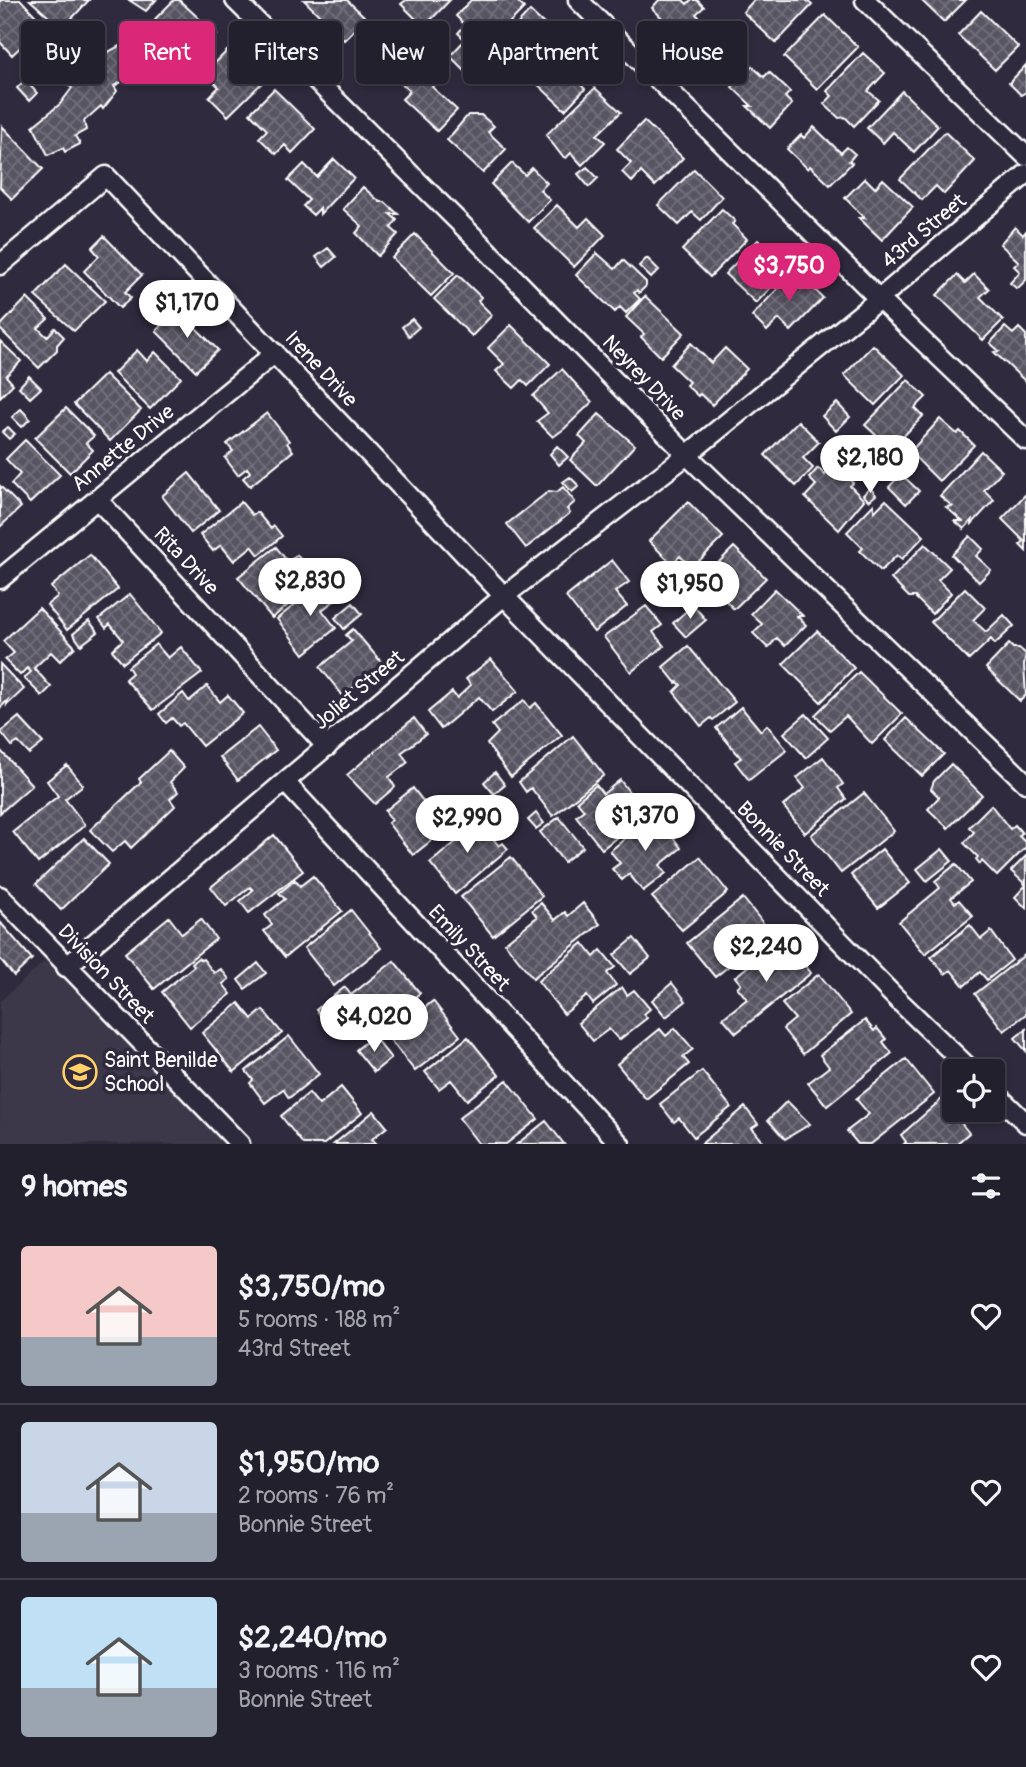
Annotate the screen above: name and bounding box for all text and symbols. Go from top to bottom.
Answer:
chip: Buy [21,21,105,84]
chip: Rent [119,21,215,84]
chip: Filters [229,21,342,84]
chip: New [356,21,449,84]
chip: Apartment [463,21,623,84]
chip: House [637,21,747,84]
street label: 43rd Street [876,187,972,274]
pin: $3,750 [732,244,846,303]
text: $3,750 [753,251,825,280]
pin: $1,170 [130,280,244,340]
text: $1,170 [155,288,219,317]
street label: Irene Drive [279,325,364,413]
street label: Neyrey Drive [596,329,692,427]
street label: Annette Drive [66,398,180,498]
pin: $2,180 [813,435,927,495]
text: $2,180 [836,443,904,472]
street label: Rita Drive [148,521,225,601]
pin: $2,830 [253,558,367,618]
pin: $1,950 [633,562,747,621]
text: $2,830 [274,566,346,595]
text: $1,950 [656,569,724,598]
street label: Joliet Street [308,644,410,736]
pin: $1,370 [588,794,702,853]
pin: $2,990 [410,796,524,855]
street label: Bonnie Street [731,796,836,903]
text: $1,370 [611,801,679,830]
text: $2,990 [432,803,502,832]
street label: Emily Street [422,899,516,997]
street label: Division Street [52,918,161,1030]
pin: $2,240 [709,925,823,984]
text: $2,240 [729,932,803,961]
pin: $4,020 [317,995,431,1054]
text: $4,020 [336,1002,412,1031]
place label: Saint Benilde School [104,1047,218,1098]
school or university icon: Saint Benilde School [61,1053,99,1091]
map controls [942,1059,1005,1122]
button: locate [942,1059,1005,1122]
icon: filters [967,1167,1005,1205]
text: 9 homes [21,1168,127,1205]
text: $3,750/mo [238,1268,385,1305]
icon: home [77,1274,161,1358]
icon: heart [967,1297,1005,1335]
text: 5 rooms · 188 m² [238,1305,400,1334]
text: 43rd Street [238,1334,351,1363]
text: $1,950/mo [238,1444,379,1481]
icon: home [77,1450,161,1534]
icon: heart [967,1473,1005,1511]
text: 2 rooms · 76 m² [238,1481,394,1510]
text: Bonnie Street [238,1510,372,1539]
text: $2,240/mo [238,1619,387,1656]
icon: home [77,1625,161,1709]
icon: heart [967,1648,1005,1686]
text: 3 rooms · 116 m² [238,1656,400,1685]
text: Bonnie Street [238,1685,372,1714]

